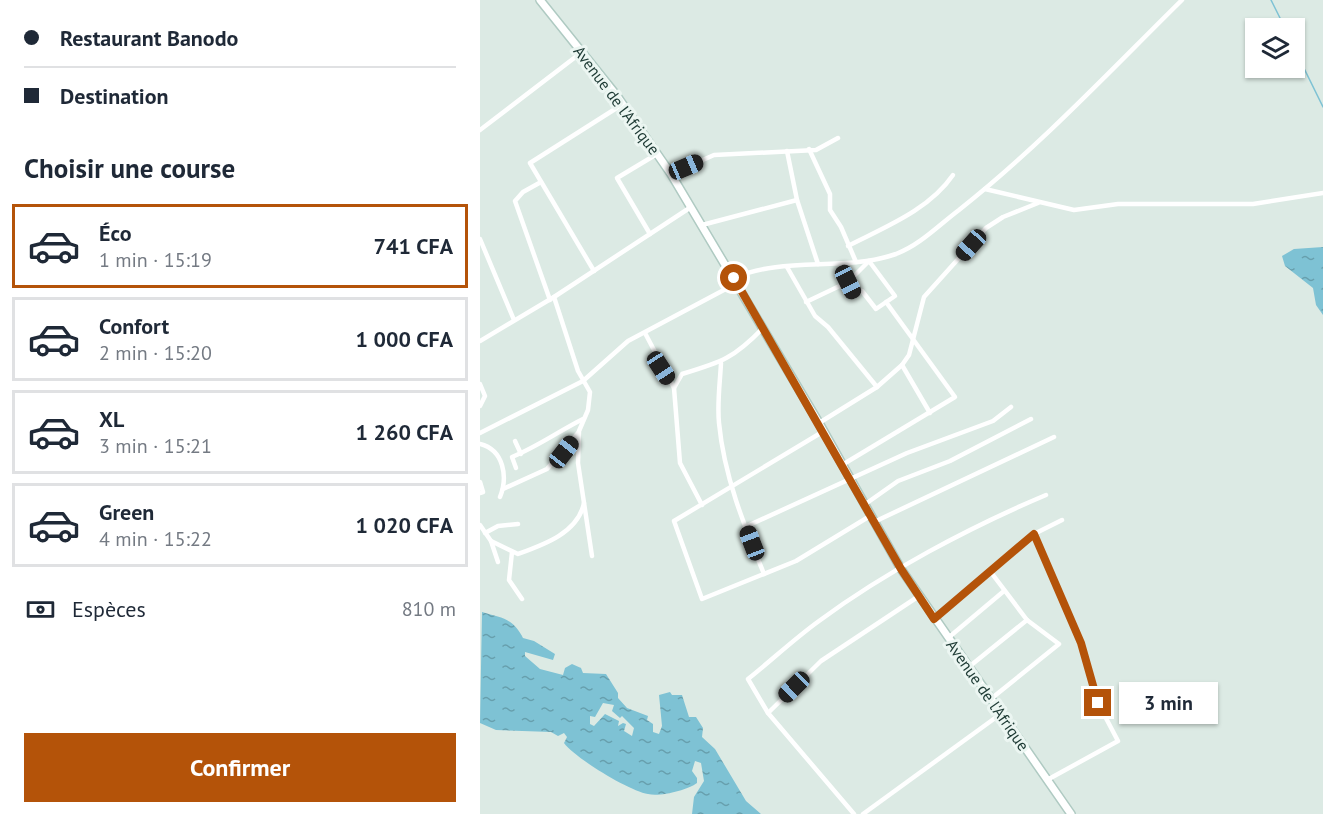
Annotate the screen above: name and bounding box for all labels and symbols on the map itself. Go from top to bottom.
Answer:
street label: Avenue de l'Afrique [570,42,664,158]
car [666,152,706,182]
car [952,226,990,264]
car [832,262,864,302]
route start [720,264,747,291]
car [644,348,678,388]
car [546,432,582,472]
car [737,523,767,563]
street label: Avenue de l'Afrique [942,636,1034,754]
car [775,668,813,706]
callout: 3 min [1119,682,1218,724]
route end [1084,689,1111,716]

